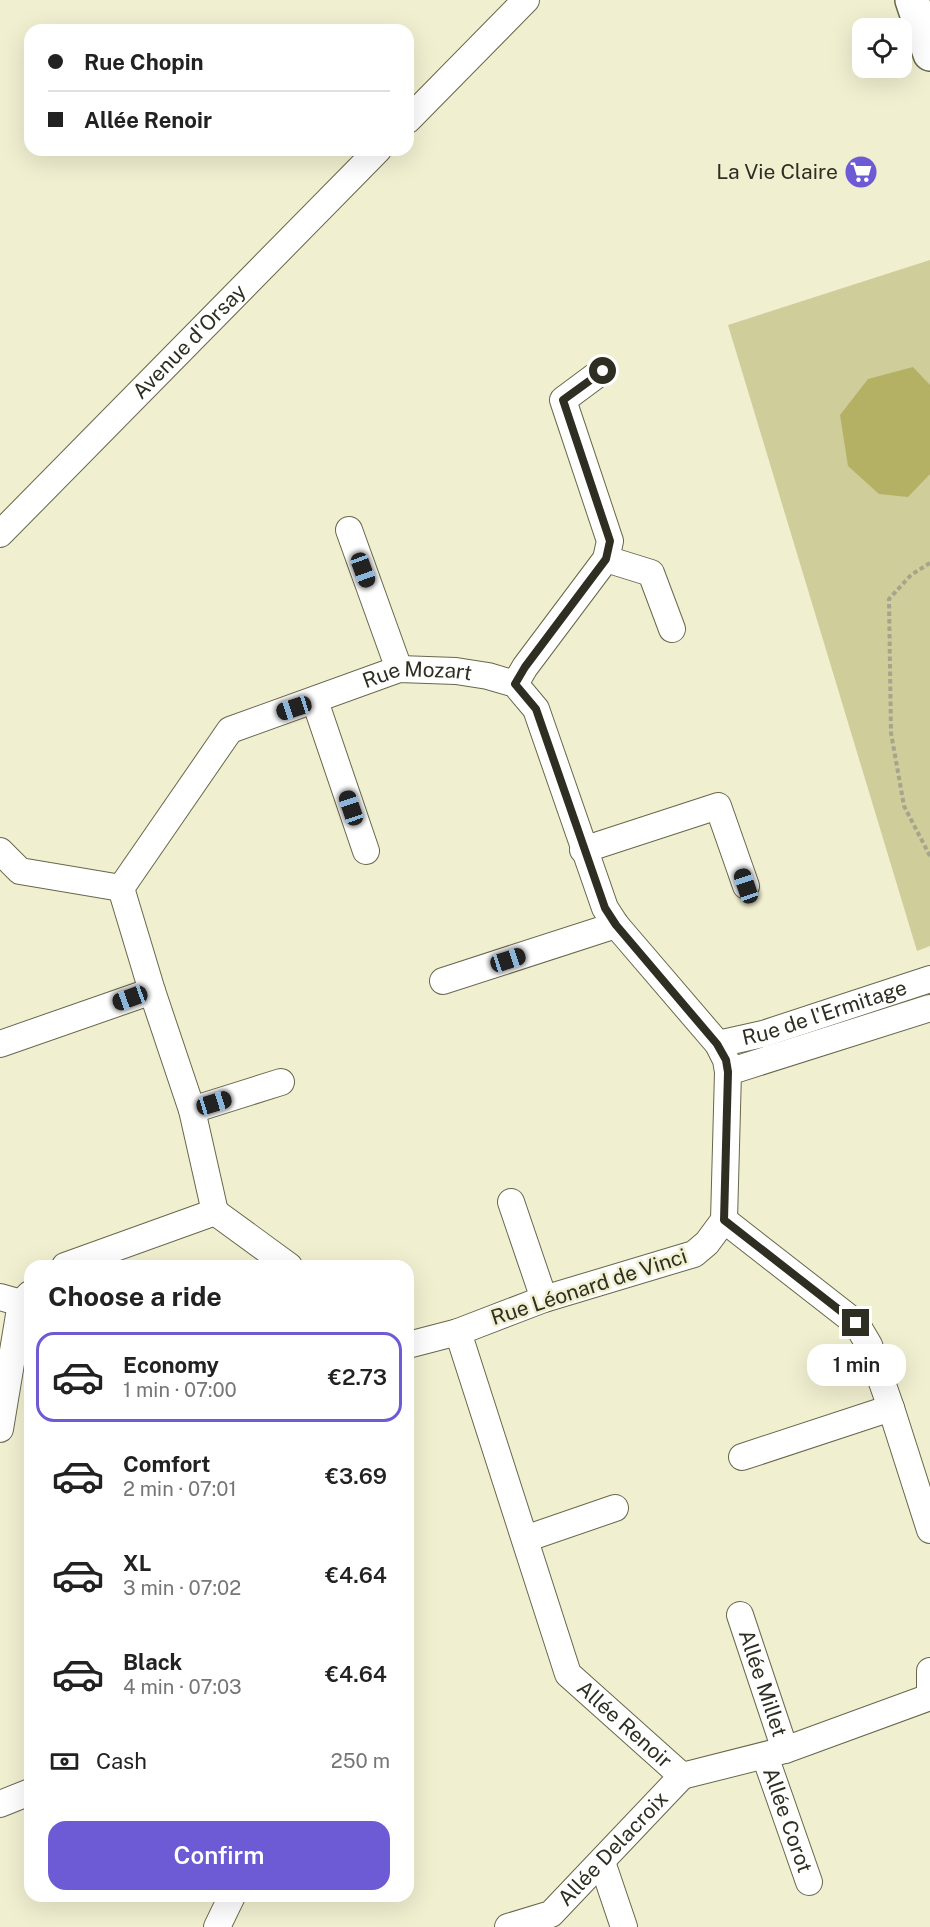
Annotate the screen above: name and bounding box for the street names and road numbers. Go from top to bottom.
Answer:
street label: Avenue d'Orsay [127,279,251,404]
street label: Rue Mozart [359,656,474,693]
street label: Rue de l'Ermitage [740,975,910,1050]
street label: Rue Léonard de Vinci [488,1243,690,1330]
street label: Allée Millet [734,1627,793,1740]
street label: Allée Renoir [572,1675,677,1773]
street label: Allée Corot [758,1764,818,1876]
street label: Allée Delacroix [553,1786,673,1911]

